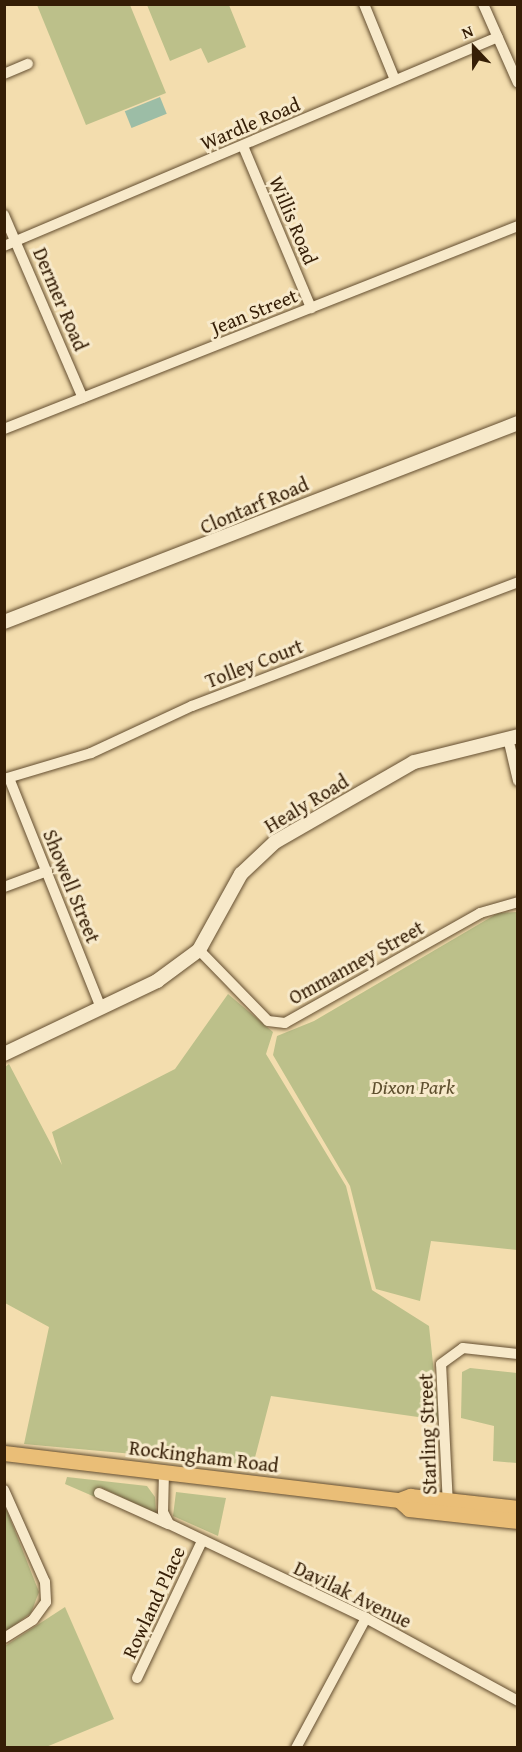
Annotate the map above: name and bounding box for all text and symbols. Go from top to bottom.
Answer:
north arrow [444,18,504,78]
text: N [458,18,477,44]
street label: Wardle Road [197,91,303,155]
street label: Willis Road [265,172,323,268]
street label: Dermer Road [28,244,94,354]
street label: Jean Street [207,283,301,339]
street label: Clontarf Road [196,471,312,539]
street label: Tolley Court [202,633,306,693]
street label: Healy Road [260,769,352,837]
street label: Showell Street [38,826,106,946]
street label: Ommanney Street [284,915,428,1009]
park label: Dixon Park [371,1074,455,1098]
street label: Starling Street [413,1373,441,1495]
street label: Rockingham Road [128,1435,280,1477]
street label: Rowland Place [117,1542,189,1662]
street label: Davilak Avenue [290,1555,416,1633]

